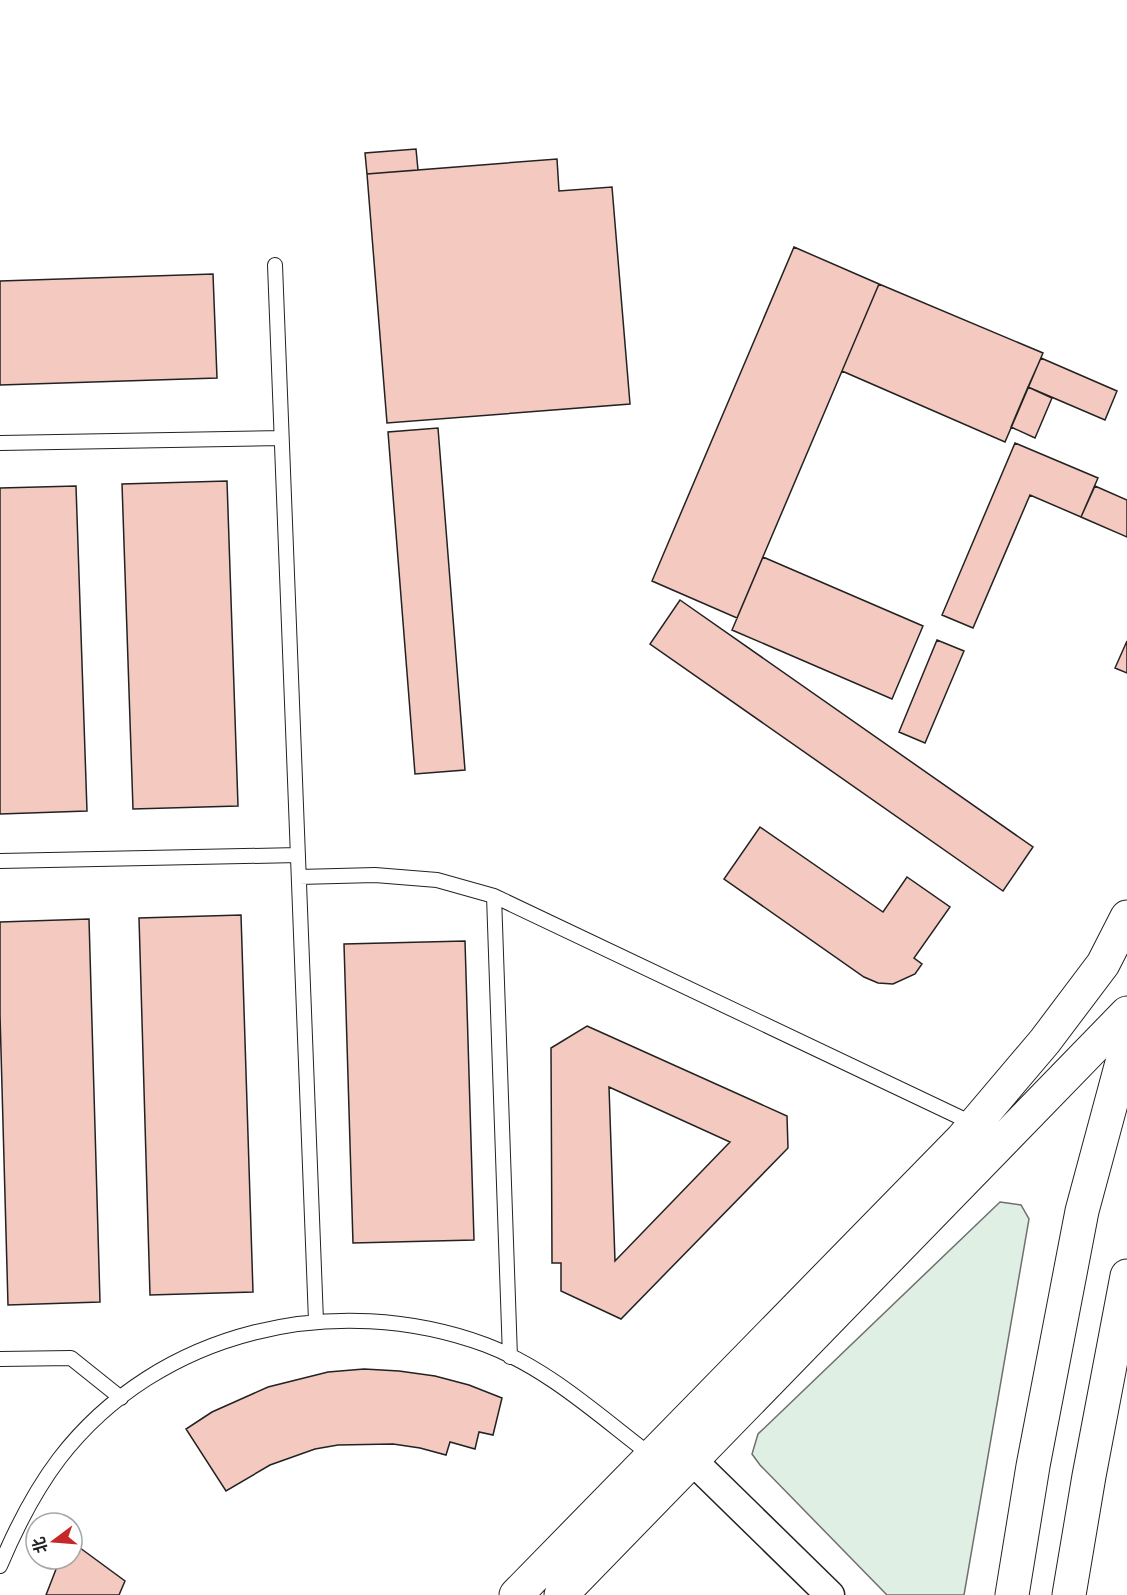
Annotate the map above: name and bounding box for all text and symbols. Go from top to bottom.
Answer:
north arrow [24,1511,84,1571]
text: 北 [29,1535,51,1555]

